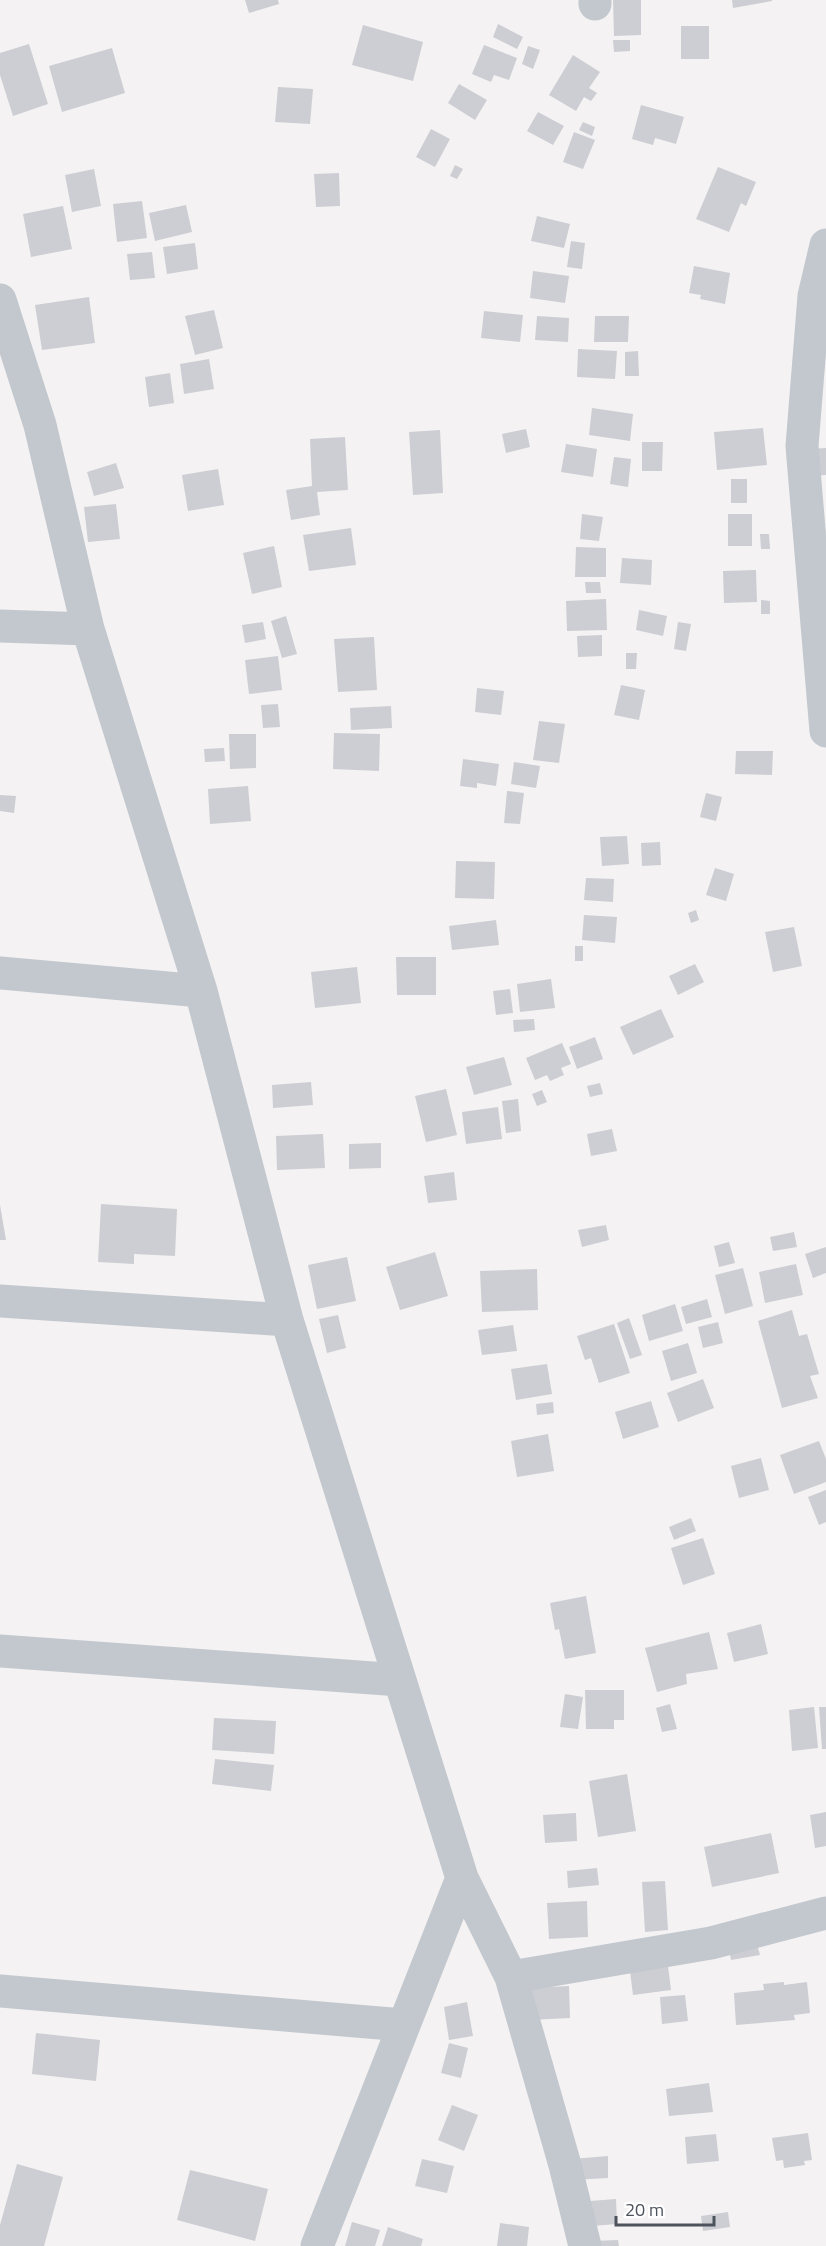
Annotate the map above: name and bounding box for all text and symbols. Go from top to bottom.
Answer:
scale bar [616,2189,714,2227]
text: 20 m [625,2196,664,2223]

